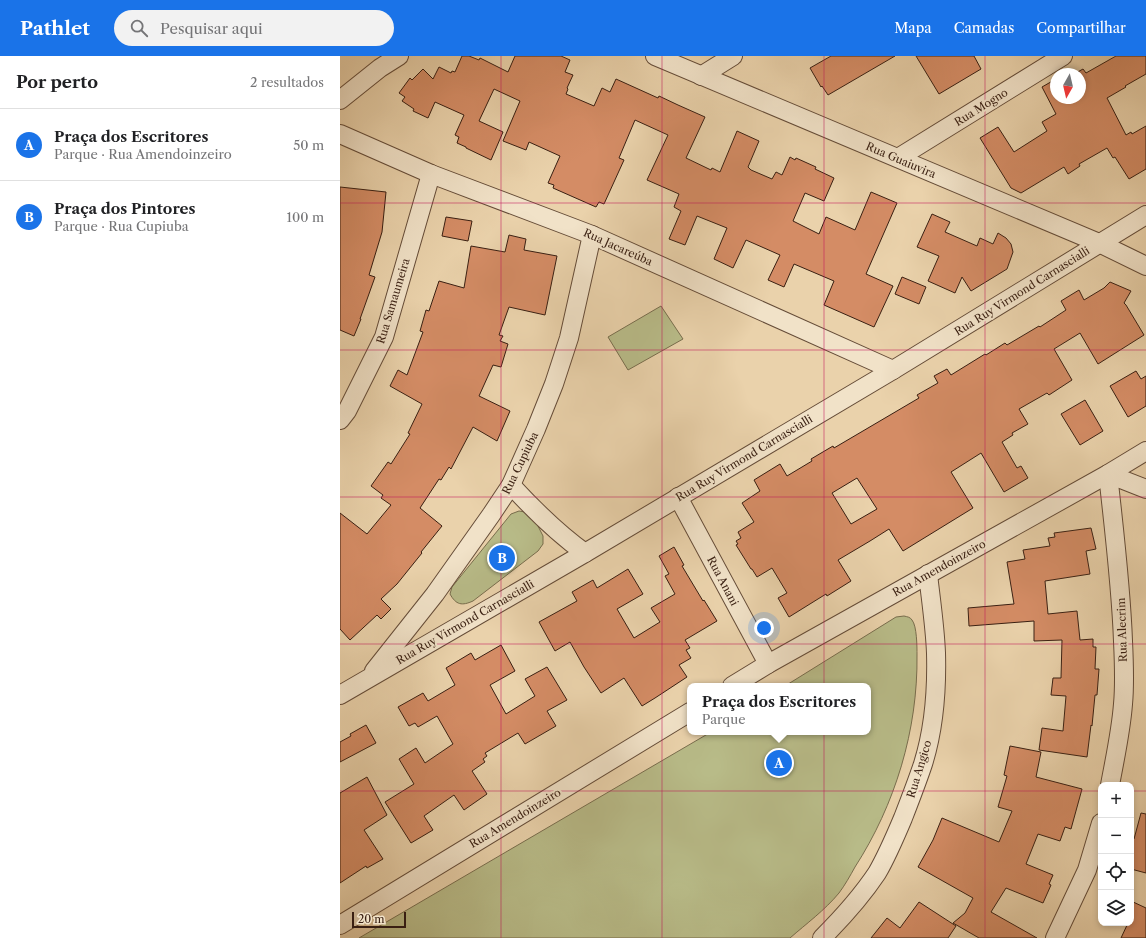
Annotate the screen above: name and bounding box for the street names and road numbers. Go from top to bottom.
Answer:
street label: Rua Mogno [952,85,1011,129]
street label: Rua Guaiuvira [864,139,938,181]
street label: Rua Jacareúba [581,226,655,269]
street label: Rua Ruy Virmond Carnascialli [952,243,1093,339]
street label: Rua Samaumeira [373,256,413,345]
street label: Rua Ruy Virmond Carnascialli [673,411,815,504]
street label: Rua Cupiuba [499,429,541,497]
street label: Rua Amendoinzeiro [890,536,988,599]
street label: Rua Anani [704,554,742,609]
street label: Rua Ruy Virmond Carnascialli [393,576,537,667]
street label: Rua Alecrim [1114,597,1130,663]
street label: Rua Angico [904,738,934,800]
street label: Rua Amendoinzeiro [467,785,564,851]

